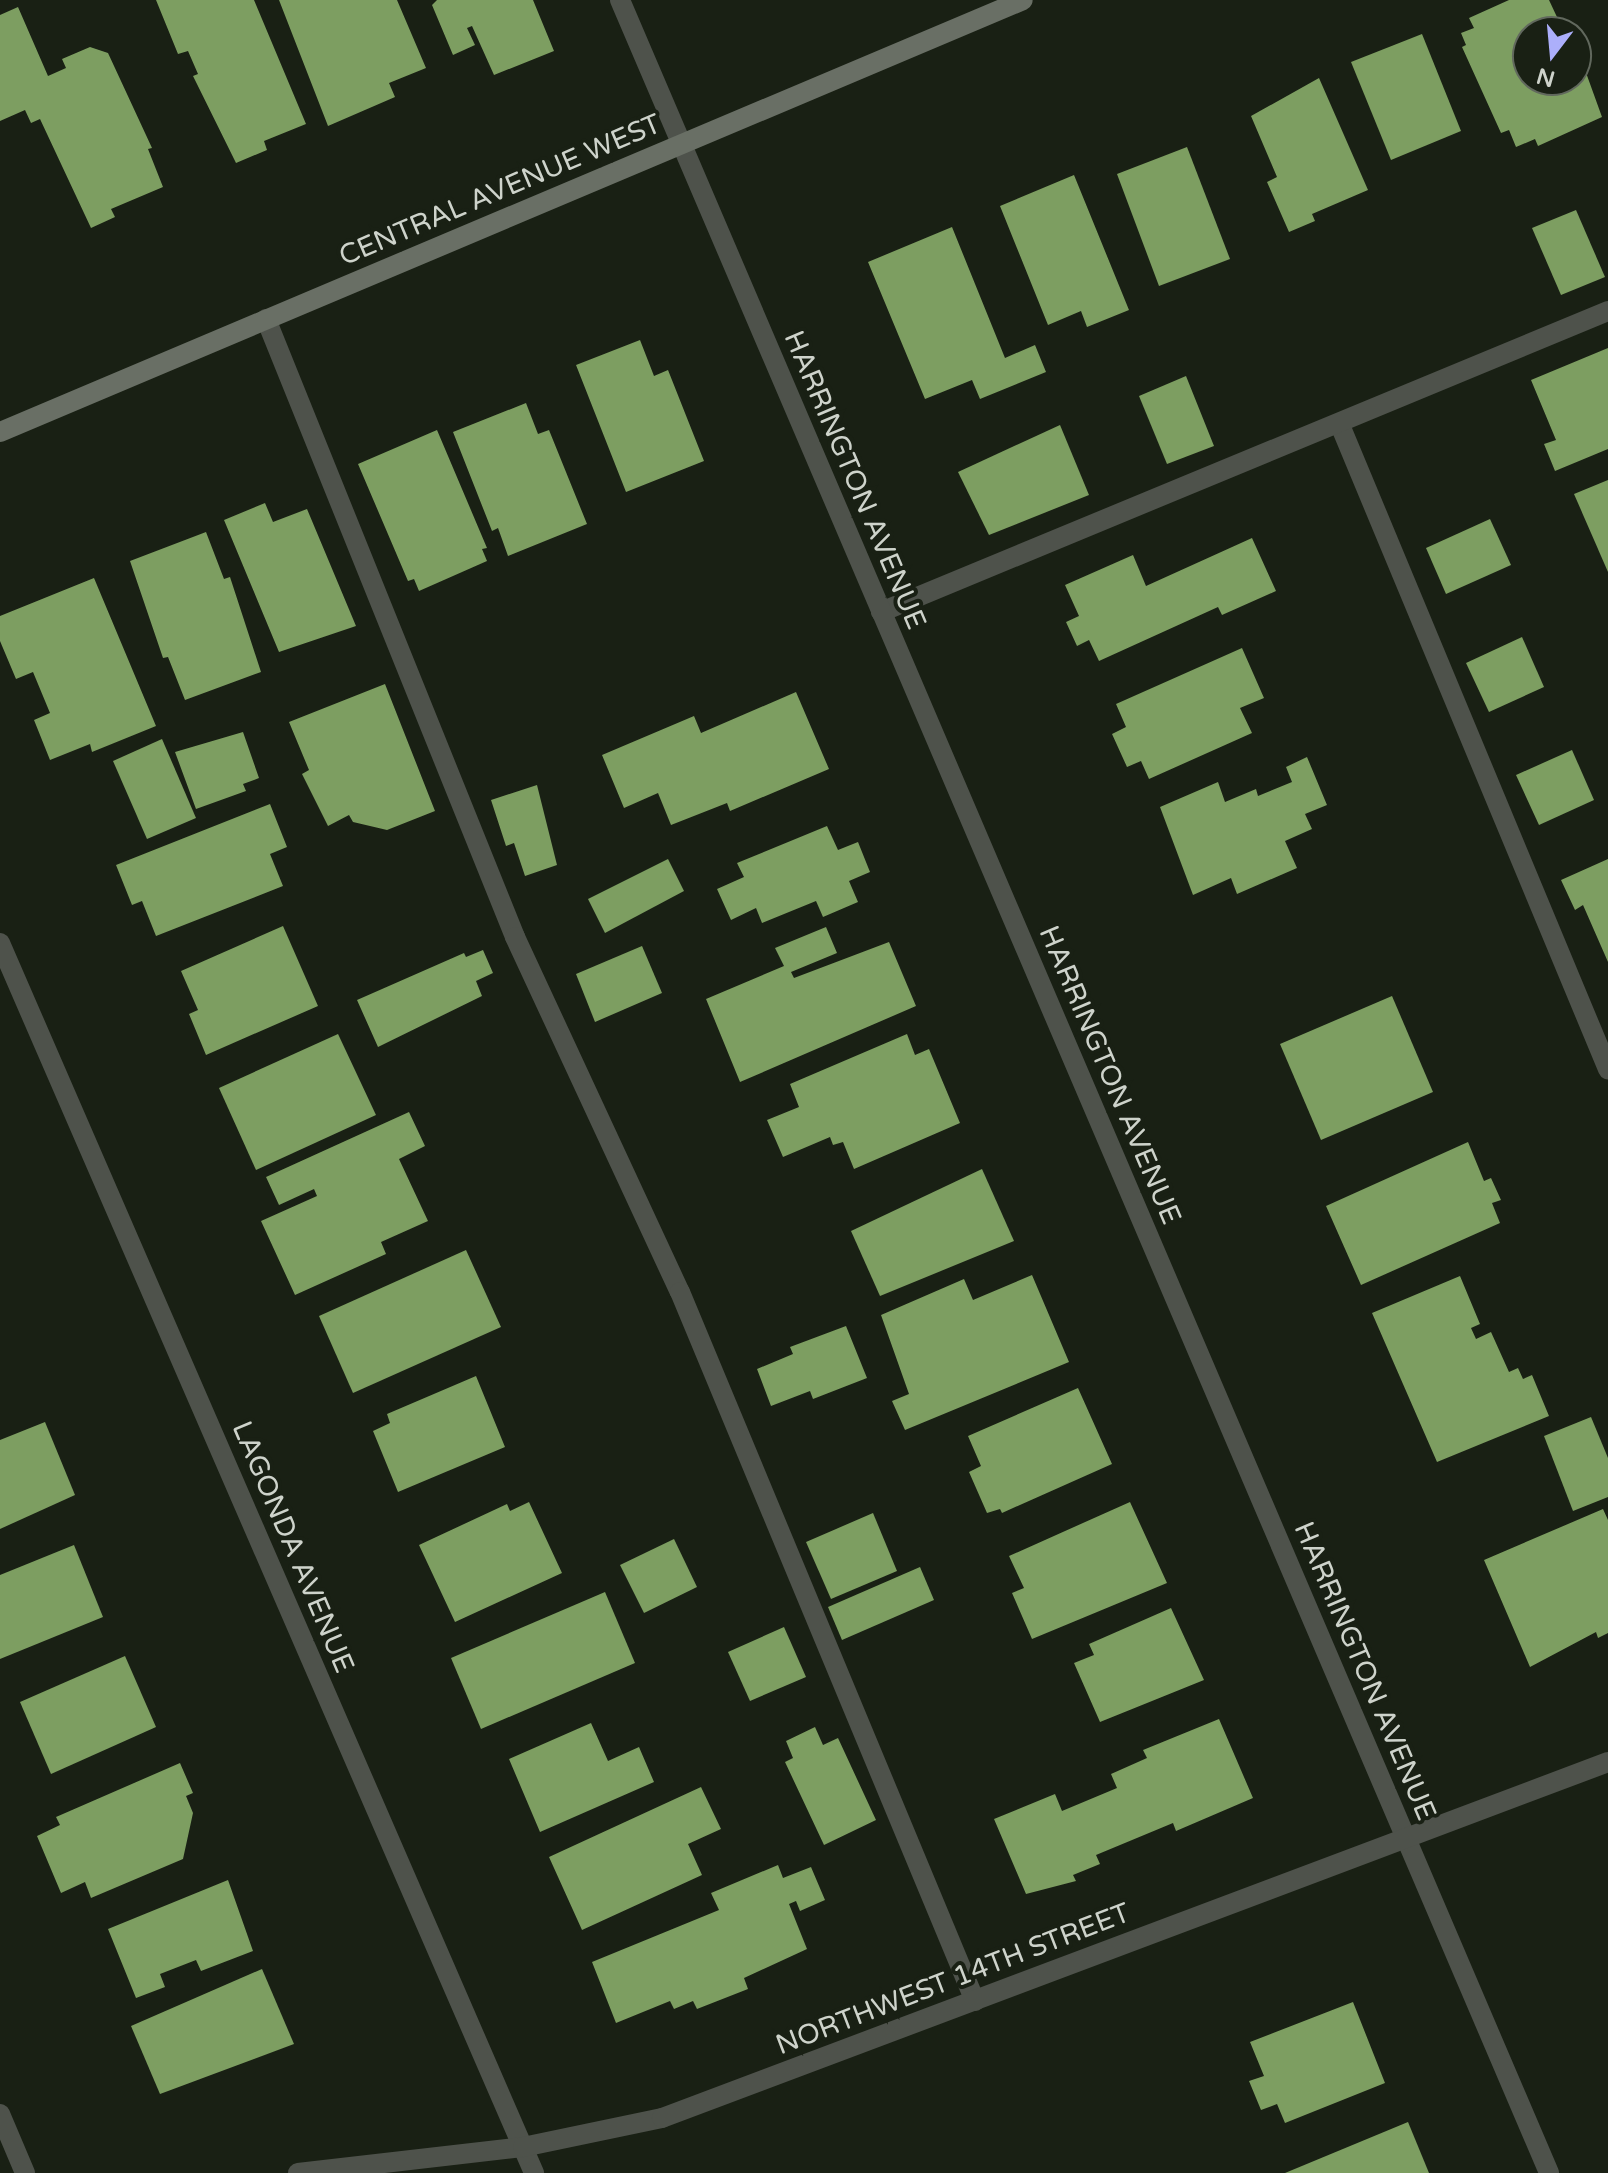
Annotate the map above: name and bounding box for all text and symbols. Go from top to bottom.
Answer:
north arrow [1512,16,1592,96]
text: N [1534,62,1558,92]
street label: CENTRAL AVENUE WEST [334,107,666,273]
street label: HARRINGTON AVENUE [777,326,933,634]
street label: HARRINGTON AVENUE [1032,921,1188,1229]
street label: LAGONDA AVENUE [225,1416,361,1678]
street label: HARRINGTON AVENUE [1287,1517,1443,1825]
street label: NORTHWEST 14TH STREET [771,1896,1135,2062]

